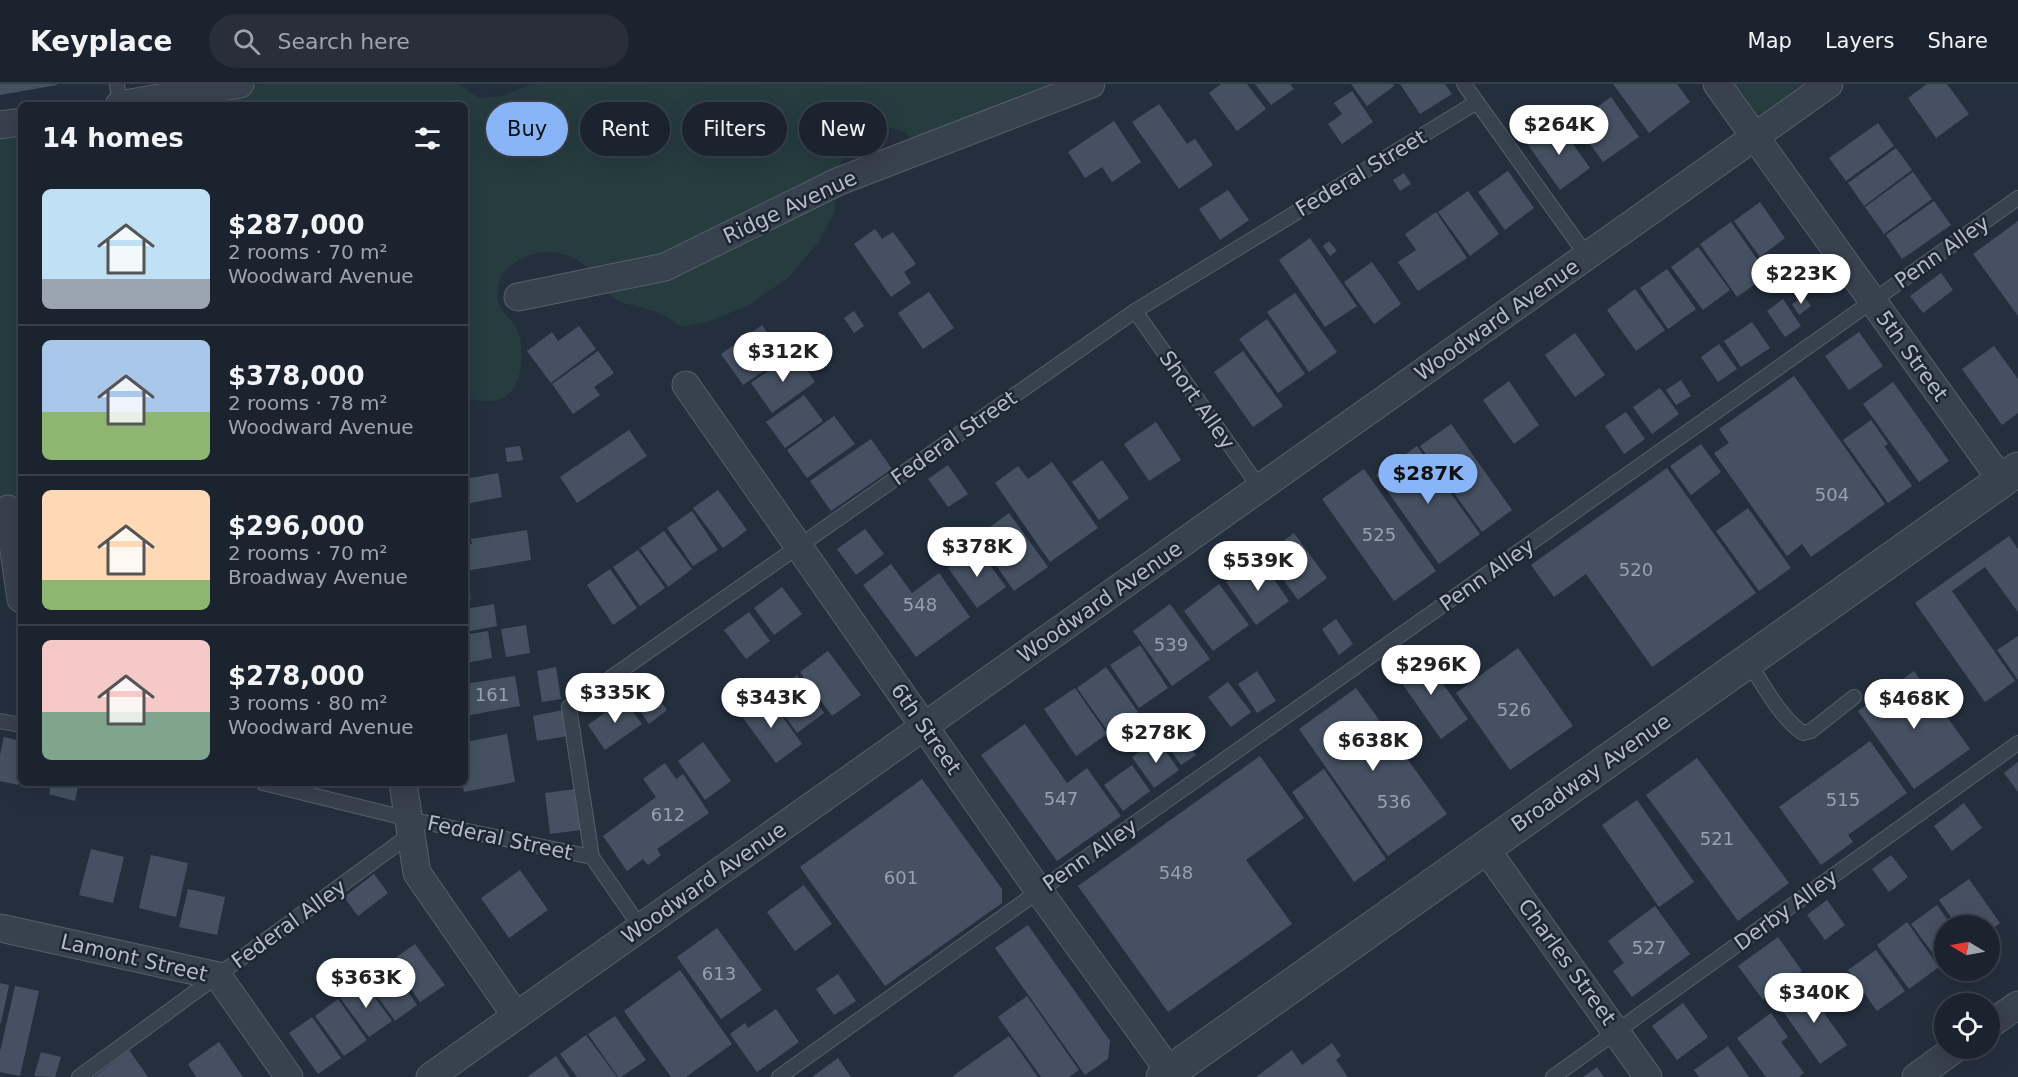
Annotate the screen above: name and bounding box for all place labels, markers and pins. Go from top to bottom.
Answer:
pin: $264K [1517,105,1601,156]
pin: $223K [1759,254,1843,305]
pin: $312K [741,332,825,383]
pin: $287K [1386,454,1470,505]
pin: $378K [935,527,1019,578]
pin: $539K [1216,541,1300,592]
pin: $296K [1389,645,1473,696]
pin: $335K [573,673,657,724]
pin: $343K [729,678,813,729]
pin: $468K [1872,679,1956,730]
pin: $278K [1114,713,1198,764]
pin: $638K [1331,721,1415,772]
pin: $363K [324,958,408,1009]
pin: $340K [1772,973,1856,1024]

